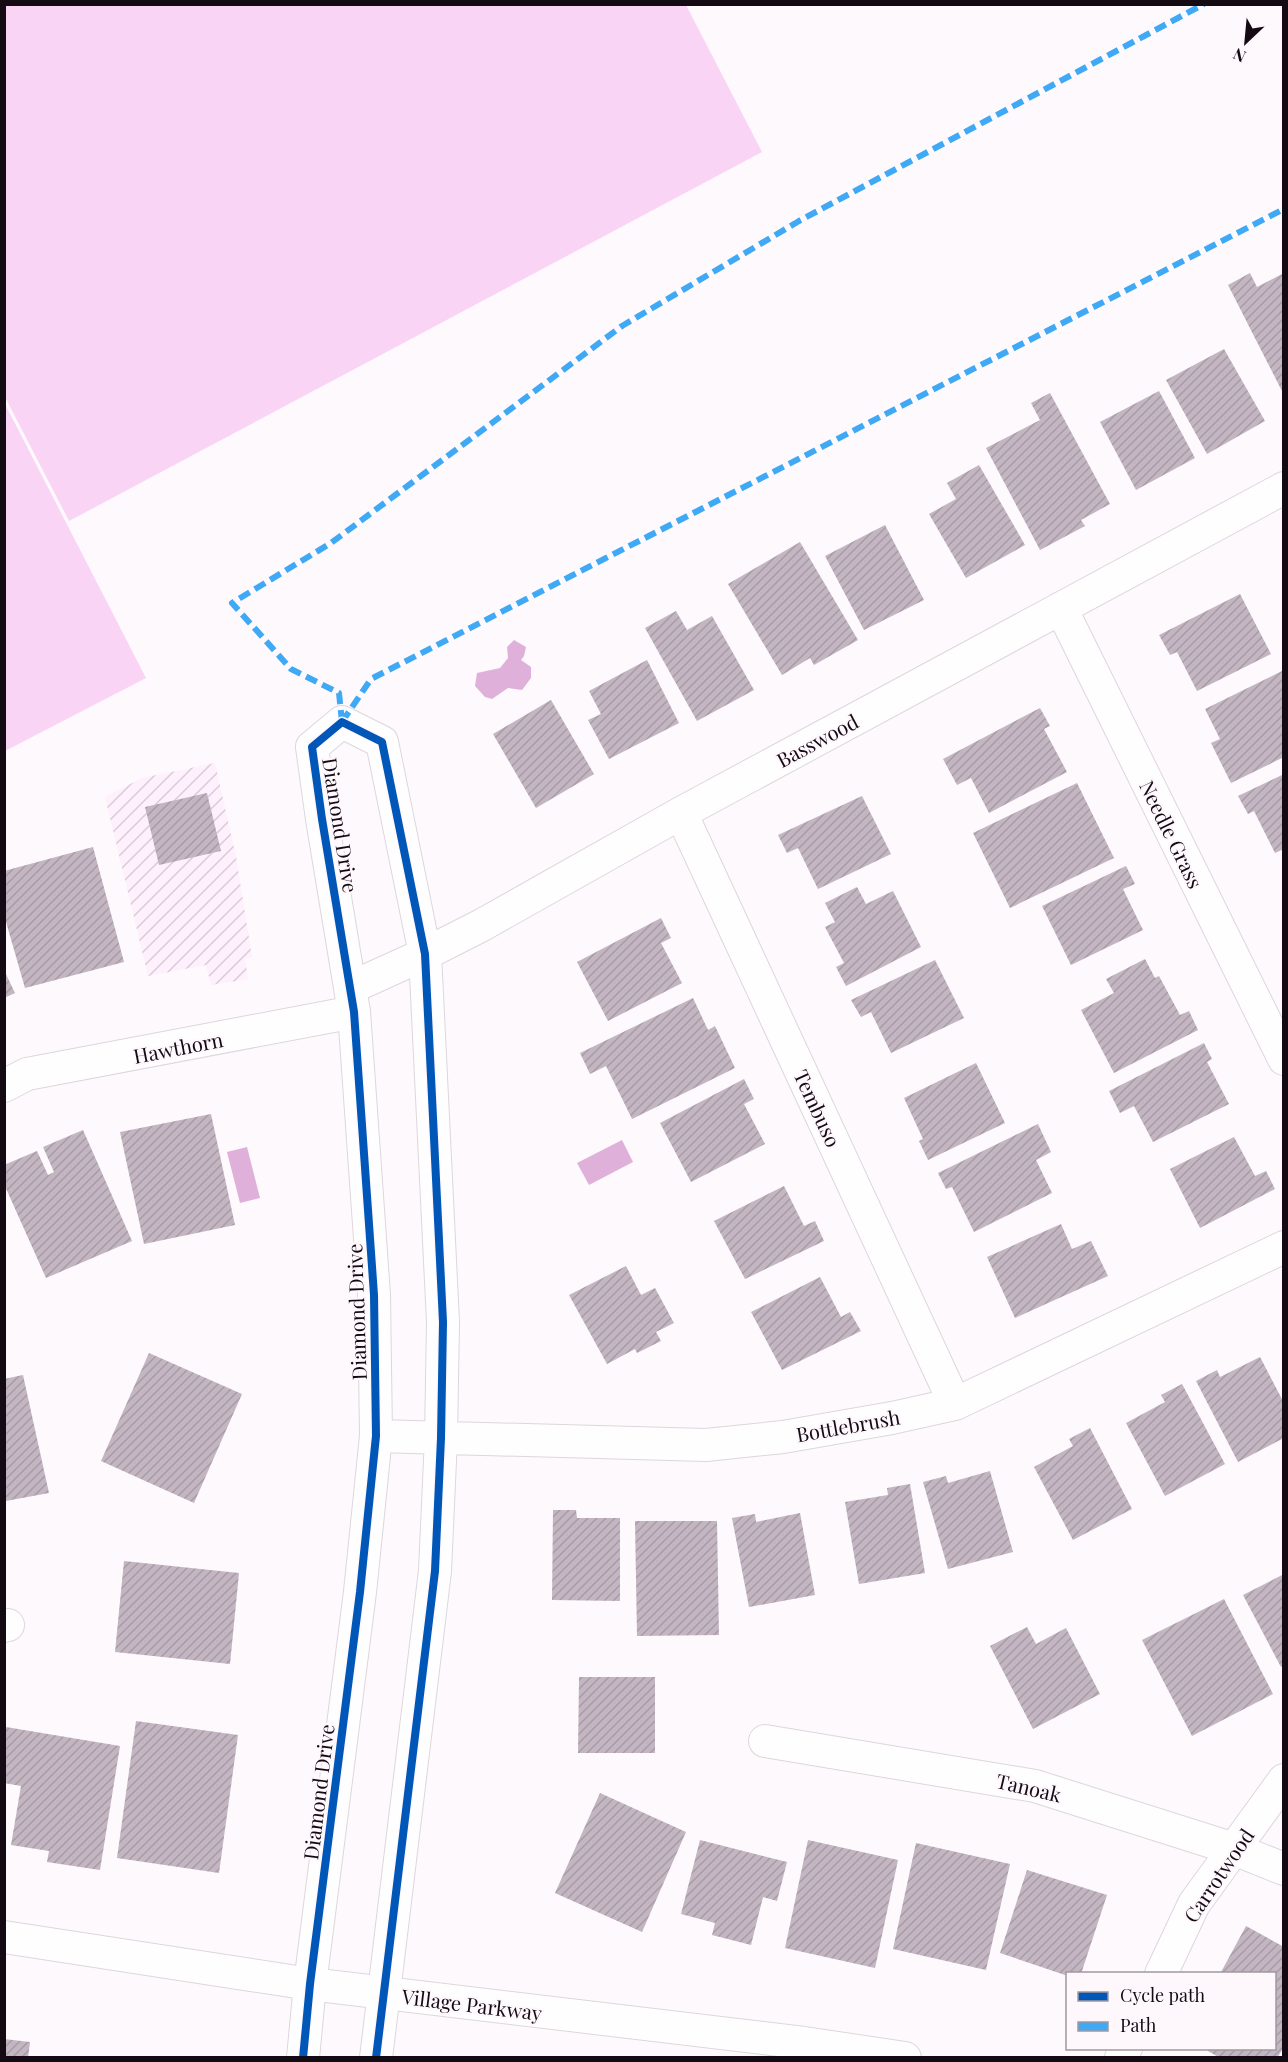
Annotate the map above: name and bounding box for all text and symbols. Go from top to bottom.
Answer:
north arrow [1216,12,1276,72]
text: N [1229,44,1249,68]
street label: Basswood [771,707,863,773]
street label: Diamond Drive [317,755,365,895]
street label: Needle Grass [1134,775,1210,893]
street label: Hawthorn [131,1025,225,1069]
street label: Tembuso [788,1065,848,1151]
street label: Diamond Drive [340,1243,372,1381]
street label: Bottlebrush [794,1403,902,1447]
street label: Diamond Drive [296,1723,340,1861]
street label: Tanoak [994,1766,1064,1808]
street label: Carrotwood [1177,1822,1260,1927]
legend [1066,1972,1276,2050]
street label: Village Parkway [399,1982,544,2026]
text: Cycle path [1120,1983,1205,2007]
text: Path [1120,2013,1157,2037]

